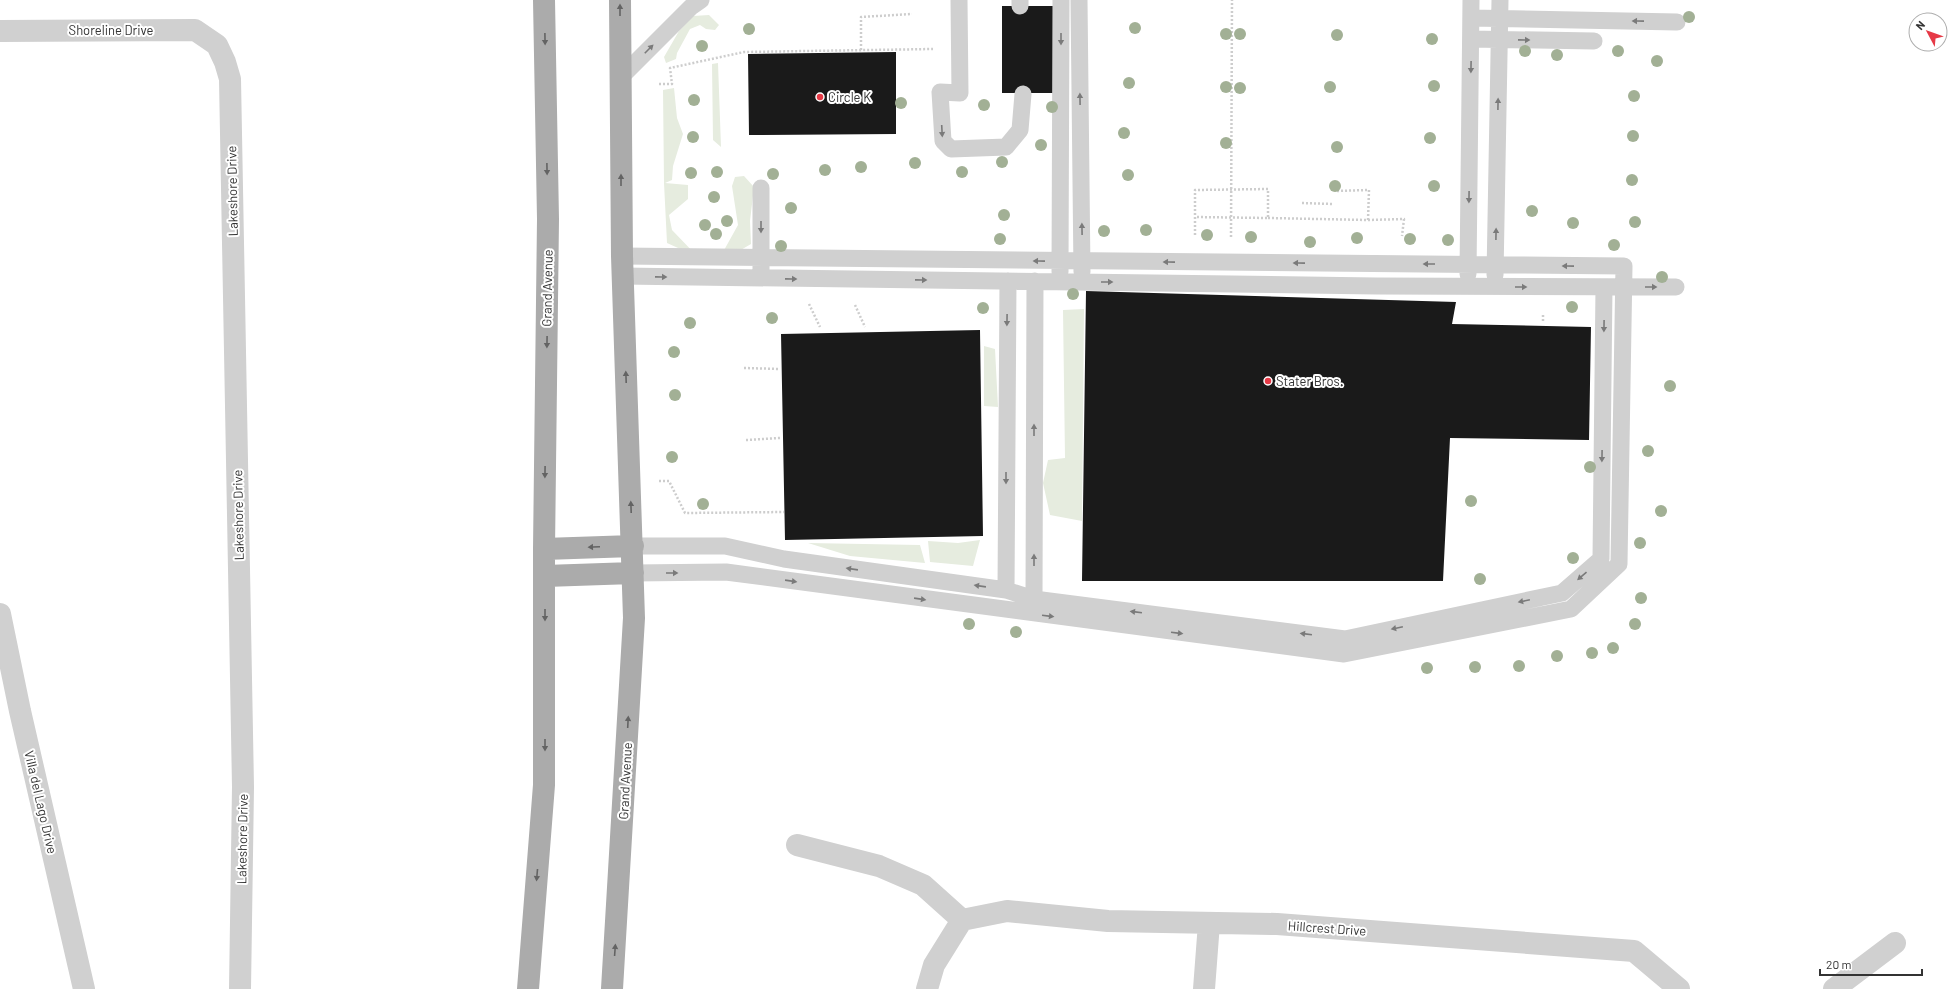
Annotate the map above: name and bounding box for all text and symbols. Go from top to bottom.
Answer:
one-way arrow [617,3,623,16]
north arrow [1908,12,1948,52]
one-way arrow [1632,18,1644,25]
text: N [1913,18,1927,32]
street label: Shoreline Drive [69,22,154,38]
one-way arrow [541,33,548,45]
one-way arrow [1058,33,1064,46]
one-way arrow [1518,37,1531,43]
one-way arrow [644,44,654,54]
one-way arrow [1468,61,1474,74]
place label: Circle K [828,89,871,105]
marker: Circle K [815,92,825,102]
one-way arrow [1077,92,1083,105]
one-way arrow [1495,97,1501,110]
one-way arrow [939,125,946,137]
street label: Lakeshore Drive [223,146,241,236]
one-way arrow [544,163,550,176]
one-way arrow [618,173,624,186]
one-way arrow [1466,191,1472,204]
one-way arrow [758,221,764,234]
one-way arrow [1079,222,1085,235]
one-way arrow [1493,227,1499,240]
street label: Grand Avenue [538,249,556,327]
one-way arrow [1032,258,1045,264]
one-way arrow [1162,259,1175,265]
one-way arrow [1293,260,1305,267]
one-way arrow [1422,261,1435,267]
one-way arrow [1561,263,1574,269]
one-way arrow [655,274,668,280]
one-way arrow [785,276,798,282]
one-way arrow [915,277,928,283]
one-way arrow [1101,279,1114,285]
one-way arrow [1515,284,1528,290]
one-way arrow [1645,284,1658,290]
one-way arrow [1004,314,1010,327]
one-way arrow [1600,320,1607,332]
one-way arrow [544,336,550,349]
one-way arrow [623,370,629,383]
place label: Stater Bros. [1276,373,1343,389]
marker: Stater Bros. [1263,376,1273,386]
one-way arrow [1031,423,1037,436]
one-way arrow [1599,450,1605,463]
one-way arrow [542,466,548,479]
street label: Lakeshore Drive [229,470,247,560]
one-way arrow [1003,472,1009,485]
one-way arrow [628,500,634,513]
one-way arrow [588,544,600,551]
one-way arrow [1031,553,1037,566]
one-way arrow [845,566,858,572]
one-way arrow [666,570,679,576]
one-way arrow [1577,571,1587,581]
one-way arrow [785,578,797,584]
one-way arrow [974,583,986,589]
one-way arrow [914,596,926,602]
one-way arrow [1518,599,1530,605]
one-way arrow [542,609,548,622]
one-way arrow [1130,609,1142,615]
one-way arrow [1042,613,1054,620]
one-way arrow [1391,626,1403,632]
one-way arrow [1171,630,1183,636]
one-way arrow [1300,631,1312,637]
one-way arrow [625,716,632,729]
one-way arrow [541,739,548,751]
street label: Grand Avenue [615,742,635,820]
street label: Villa del Lago Drive [21,749,61,855]
street label: Lakeshore Drive [233,794,251,884]
one-way arrow [534,869,541,881]
street label: Hillcrest Drive [1287,917,1367,939]
one-way arrow [611,944,618,956]
scale bar [1820,951,1922,977]
text: 20 m [1826,957,1852,971]

